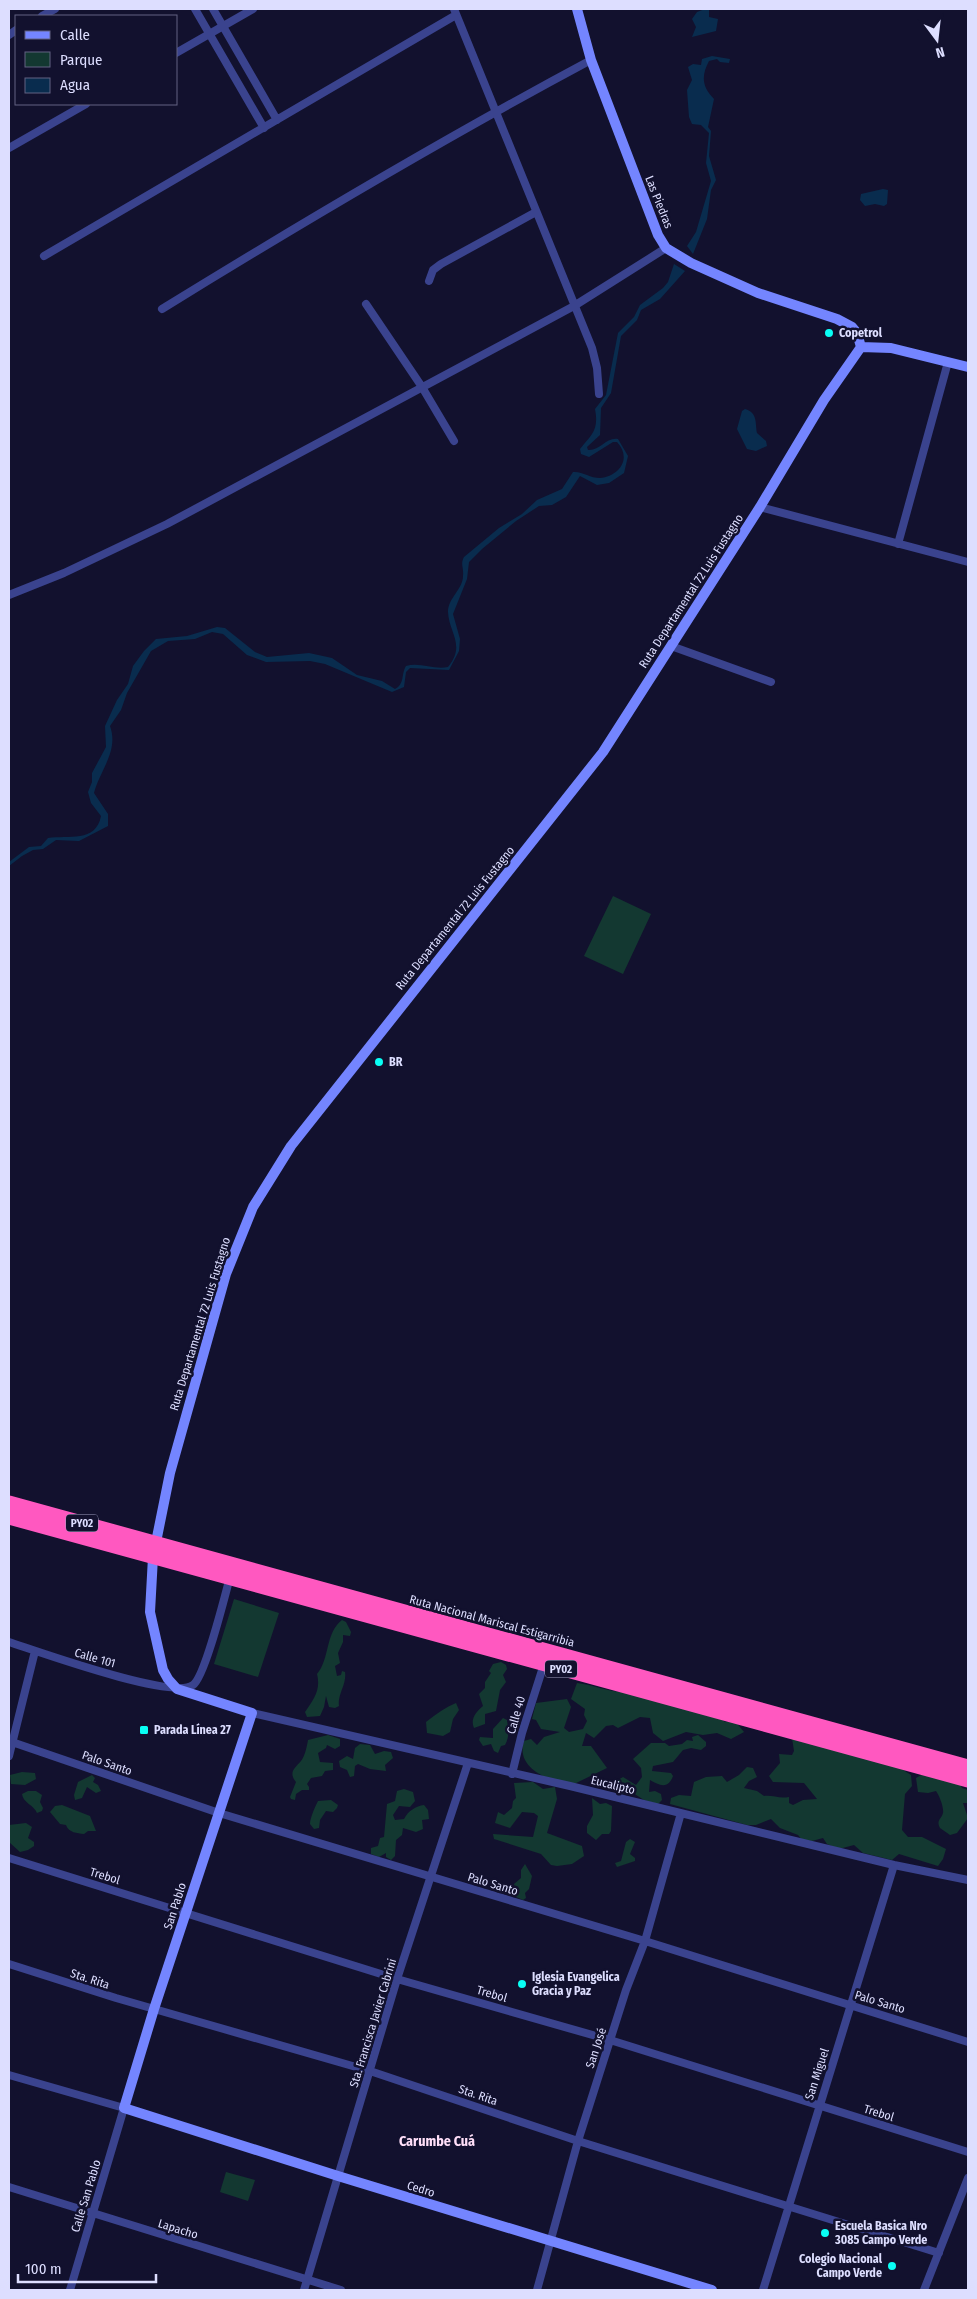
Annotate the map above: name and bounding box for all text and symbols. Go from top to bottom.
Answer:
legend [15,15,178,105]
north arrow [912,15,962,65]
text: Calle [60,26,90,44]
text: N [934,43,946,61]
text: Parque [60,51,103,69]
text: Agua [60,76,90,94]
street label: Las Piedras [642,174,676,230]
place label: Copetrol [839,326,883,340]
marker: Copetrol [823,327,835,339]
street label: Ruta Departamental 72 Luis Fustagno [636,511,746,671]
street label: Ruta Departamental 72 Luis Fustagno [393,843,517,993]
place label: BR [389,1055,403,1069]
marker: BR [373,1056,385,1068]
street label: Ruta Departamental 72 Luis Fustagno [167,1236,233,1412]
road number: PY02 [66,1515,98,1532]
street label: Ruta Nacional Mariscal Estigarribia [408,1592,576,1650]
street label: Calle 101 [73,1645,117,1671]
road number: PY02 [545,1660,577,1678]
street label: Calle 40 [504,1694,528,1736]
place label: Parada Línea 27 [154,1723,231,1737]
marker: Parada Línea 27 [138,1724,150,1736]
street label: Palo Santo [80,1748,134,1778]
street label: Eucalipto [589,1773,637,1797]
street label: Trebol [88,1865,122,1887]
street label: Palo Santo [466,1870,520,1898]
street label: San Pablo [161,1881,189,1931]
street label: Sta. Francisca Javier Cabrini [347,1957,399,2089]
street label: Sta. Rita [69,1966,111,1992]
place label: Iglesia Evangelica Gracia y Paz [532,1970,620,1998]
marker: Iglesia Evangelica Gracia y Paz [516,1978,528,1990]
street label: Trebol [475,1983,509,2005]
street label: Palo Santo [853,1988,907,2016]
street label: San José [583,2026,609,2070]
street label: San Miguel [802,2046,832,2102]
street label: Sta. Rita [457,2082,499,2108]
street label: Trebol [862,2102,896,2124]
district label: Carumbe Cuá [399,2133,475,2150]
street label: Calle San Pablo [68,2158,104,2234]
street label: Cedro [405,2178,437,2200]
street label: Lapacho [156,2216,200,2242]
place label: Escuela Basica Nro 3085 Campo Verde [834,2219,928,2247]
marker: Escuela Basica Nro 3085 Campo Verde [819,2227,831,2239]
scale bar [18,2252,155,2284]
place label: Colegio Nacional Campo Verde [799,2252,883,2280]
text: 100 m [25,2260,62,2278]
marker: Colegio Nacional Campo Verde [886,2260,898,2272]

